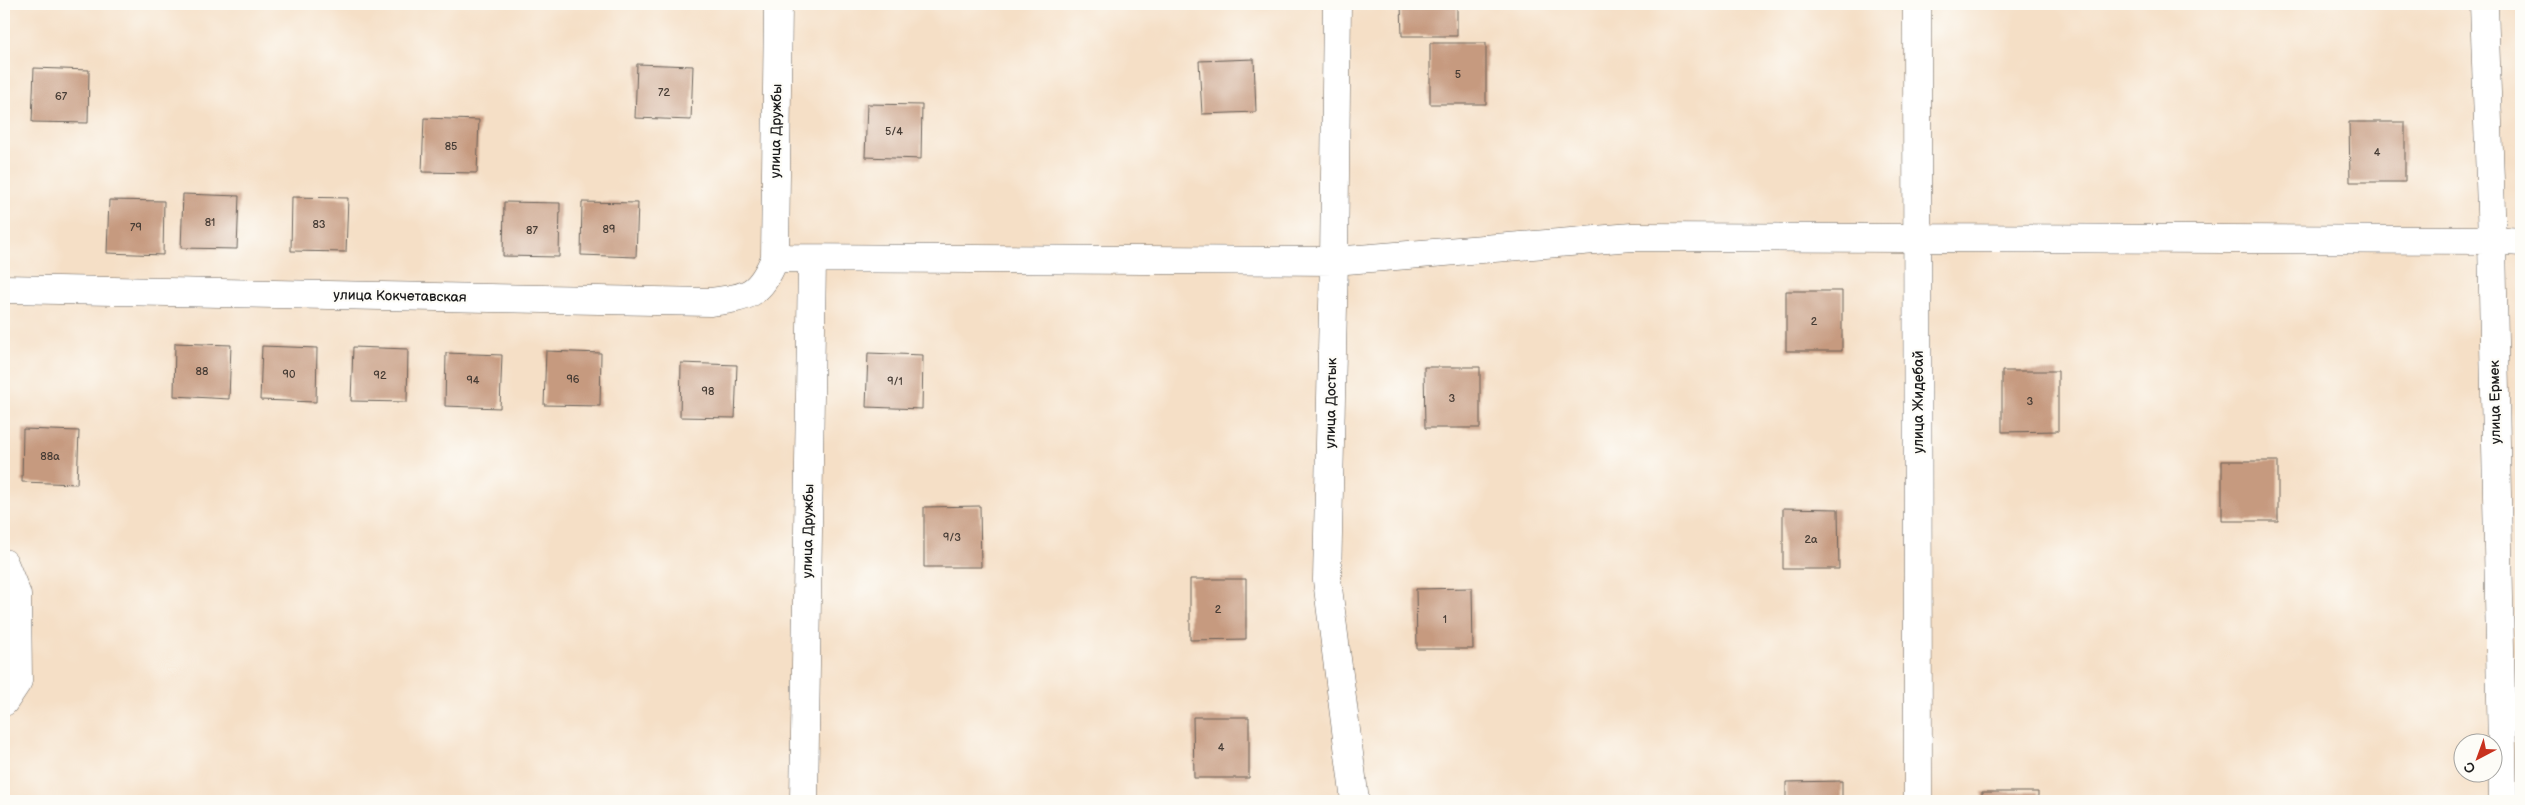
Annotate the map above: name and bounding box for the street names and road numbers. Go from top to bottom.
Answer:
street label: улица Дружбы [767,84,785,178]
street label: улица Кокчетавская [333,286,467,306]
street label: улица Жидебай [1910,351,1927,453]
street label: улица Достык [1322,357,1340,448]
street label: улица Ермек [2486,359,2504,444]
street label: улица Дружбы [799,484,817,578]

